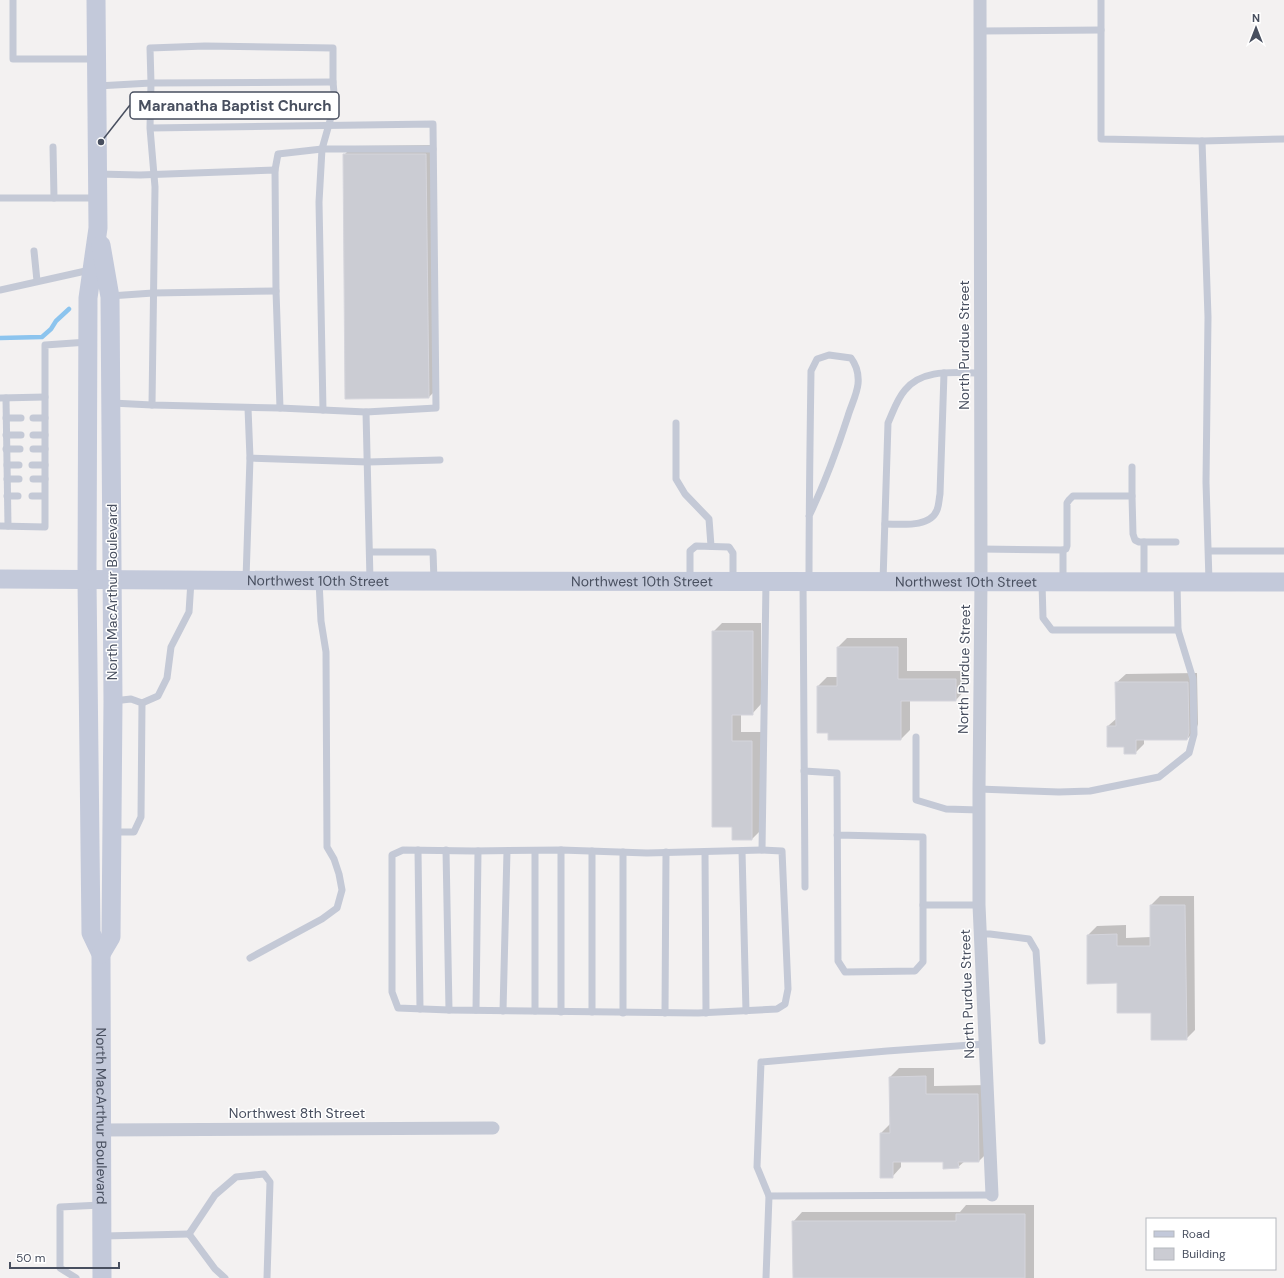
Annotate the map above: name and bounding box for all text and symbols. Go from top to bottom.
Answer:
north arrow [1236,8,1276,48]
text: N [1252,11,1260,25]
callout: Maranatha Baptist Church [130,92,339,119]
text: Maranatha Baptist Church [138,96,332,116]
street label: North Purdue Street [955,280,973,410]
street label: North MacArthur Boulevard [103,504,121,680]
street label: Northwest 10th Street [247,571,389,590]
street label: Northwest 10th Street [571,572,713,590]
street label: Northwest 10th Street [895,573,1037,591]
street label: North Purdue Street [954,604,974,734]
street label: North Purdue Street [956,929,978,1059]
street label: North MacArthur Boulevard [92,1028,111,1204]
street label: Northwest 8th Street [229,1104,365,1122]
legend [1146,1218,1276,1270]
text: Road [1182,1226,1210,1242]
scale bar [10,1244,119,1270]
text: Building [1182,1246,1226,1262]
text: 50 m [16,1250,45,1266]

